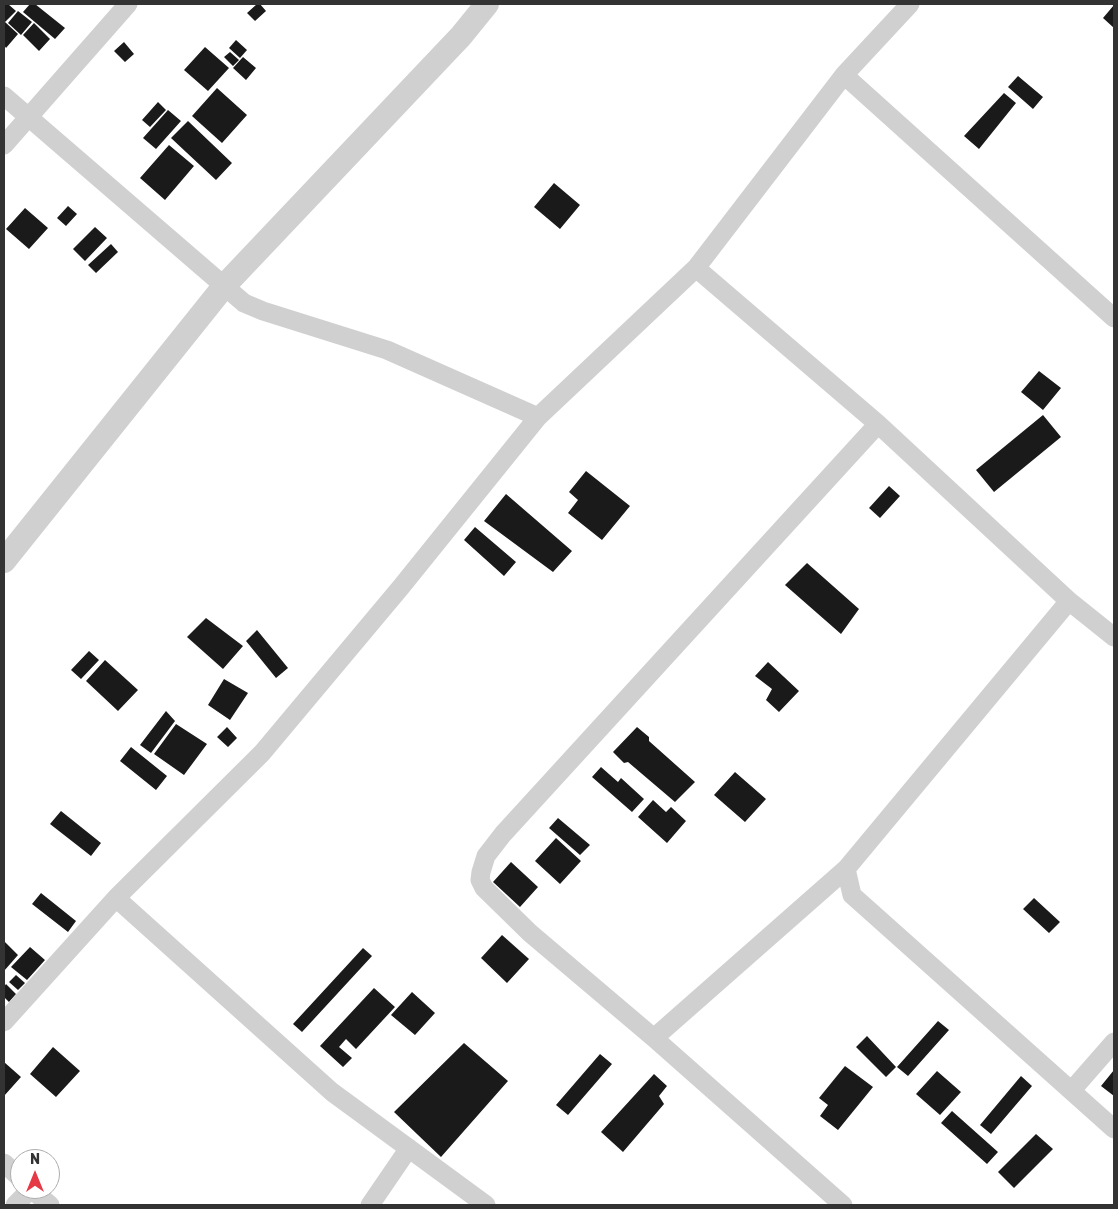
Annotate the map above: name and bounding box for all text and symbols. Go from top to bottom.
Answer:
north arrow [10,1149,60,1199]
text: N [30,1151,40,1168]

